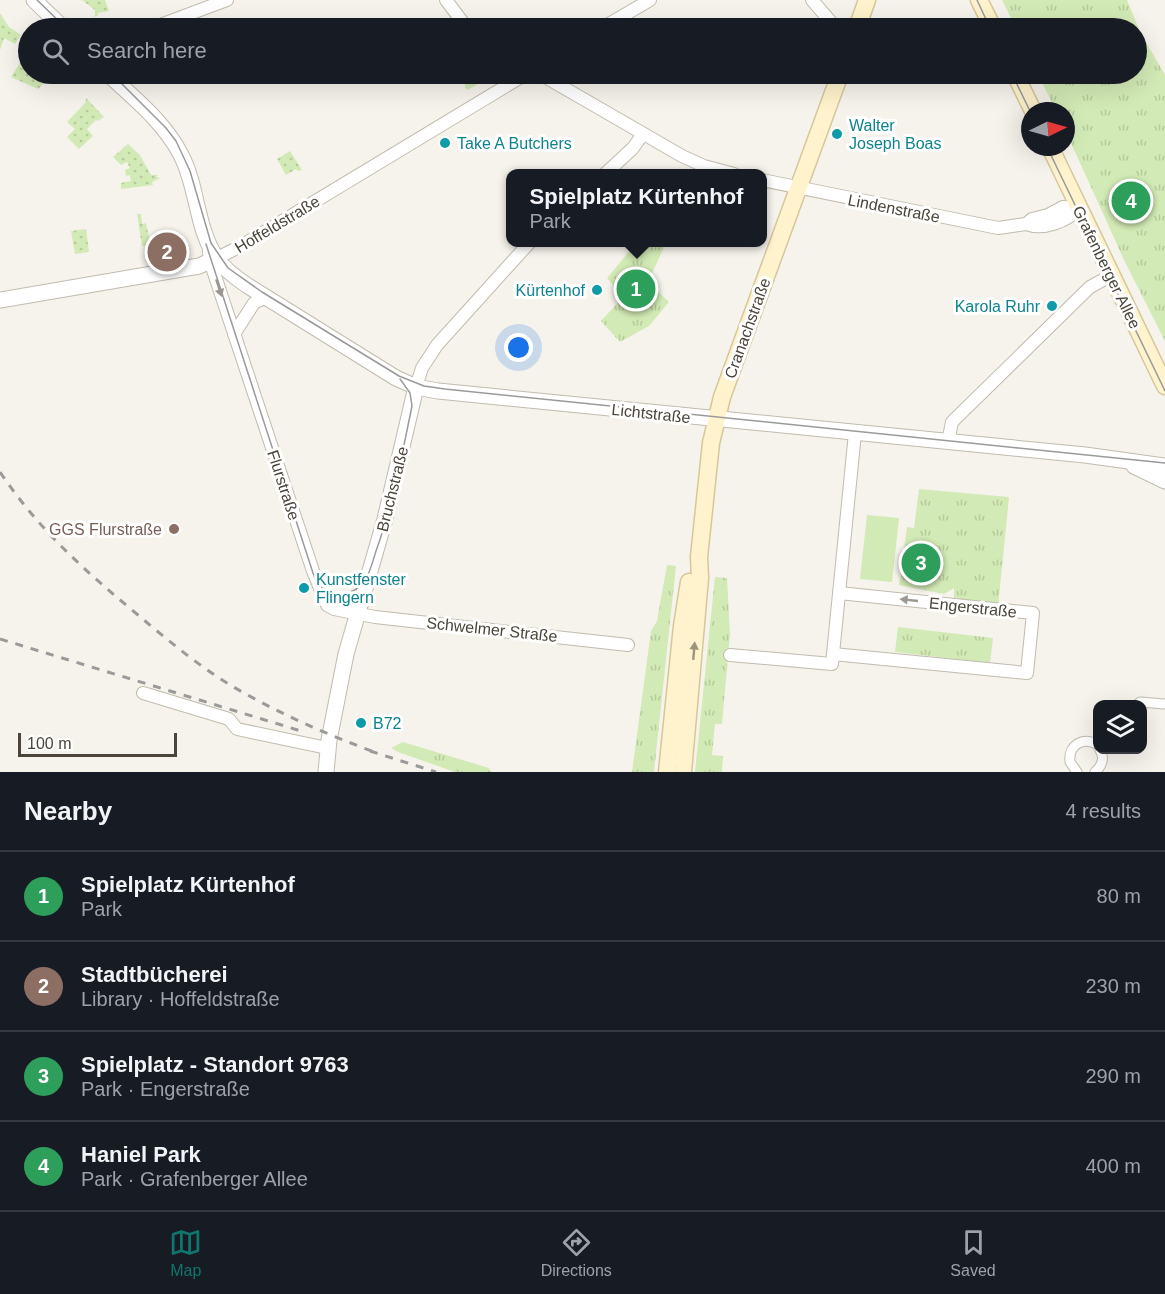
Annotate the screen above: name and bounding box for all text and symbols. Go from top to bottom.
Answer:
search box [18,18,1147,84]
icon: search [39,35,72,68]
text: Search here [87,38,207,63]
north arrow [1021,102,1075,156]
place label: Walter Joseph Boas [849,117,942,152]
marker: Walter Joseph Boas [830,127,844,141]
place label: Take A Butchers [457,135,572,152]
marker: Take A Butchers [438,136,452,150]
popup [506,169,767,247]
pin: 4 [1112,178,1150,224]
text: Spielplatz Kürtenhof [530,184,743,209]
street label: Lindenstraße [846,191,941,226]
street label: Hoffeldstraße [232,192,323,256]
street label: Grafenberger Allee [1069,203,1144,331]
text: Park [530,210,571,232]
pin: 2 [148,230,186,274]
pin: 1 [616,266,656,312]
street label: Cranachstraße [721,275,774,381]
one-way arrow [215,279,224,297]
place label: Kürtenhof [516,282,586,299]
marker: Kürtenhof [590,283,604,297]
place label: Karola Ruhr [955,298,1041,315]
marker: Karola Ruhr [1045,299,1059,313]
your location [504,333,533,362]
street label: Lichtstraße [611,401,691,426]
street label: Bruchstraße [374,445,411,533]
street label: Flurstraße [264,448,303,523]
place label: GGS Flurstraße [49,521,162,538]
marker: GGS Flurstraße [167,522,181,536]
pin: 3 [902,540,940,586]
place label: Kunstfenster Flingern [316,571,407,606]
marker: Kunstfenster Flingern [297,581,311,595]
street label: Engerstraße [928,594,1018,621]
one-way arrow [899,595,918,605]
street label: Schwelmer Straße [426,614,558,645]
one-way arrow [689,642,699,661]
map controls [1093,700,1147,754]
button: layers [1093,700,1147,754]
place label: B72 [373,715,402,732]
marker: B72 [354,716,368,730]
scale bar [18,730,177,758]
text: 100 m [27,735,71,752]
text: Nearby [24,796,112,826]
text: 4 results [1065,800,1141,822]
text: Spielplatz Kürtenhof [81,872,295,897]
text: 1 [38,885,49,907]
text: 80 m [1097,885,1141,907]
text: Park [81,898,122,920]
text: Stadtbücherei [81,962,228,987]
text: 2 [38,975,49,997]
text: 230 m [1085,975,1141,997]
text: Library · Hoffeldstraße [81,988,280,1010]
text: Spielplatz - Standort 9763 [81,1052,349,1077]
text: 3 [38,1065,49,1087]
text: 290 m [1085,1065,1141,1087]
text: Park · Engerstraße [81,1078,250,1100]
text: Haniel Park [81,1142,201,1167]
text: 4 [38,1155,49,1177]
text: 400 m [1085,1155,1141,1177]
text: Park · Grafenberger Allee [81,1168,308,1190]
tab: Map [169,1226,202,1280]
tab: Directions [541,1226,612,1280]
tab: Saved [950,1226,996,1280]

